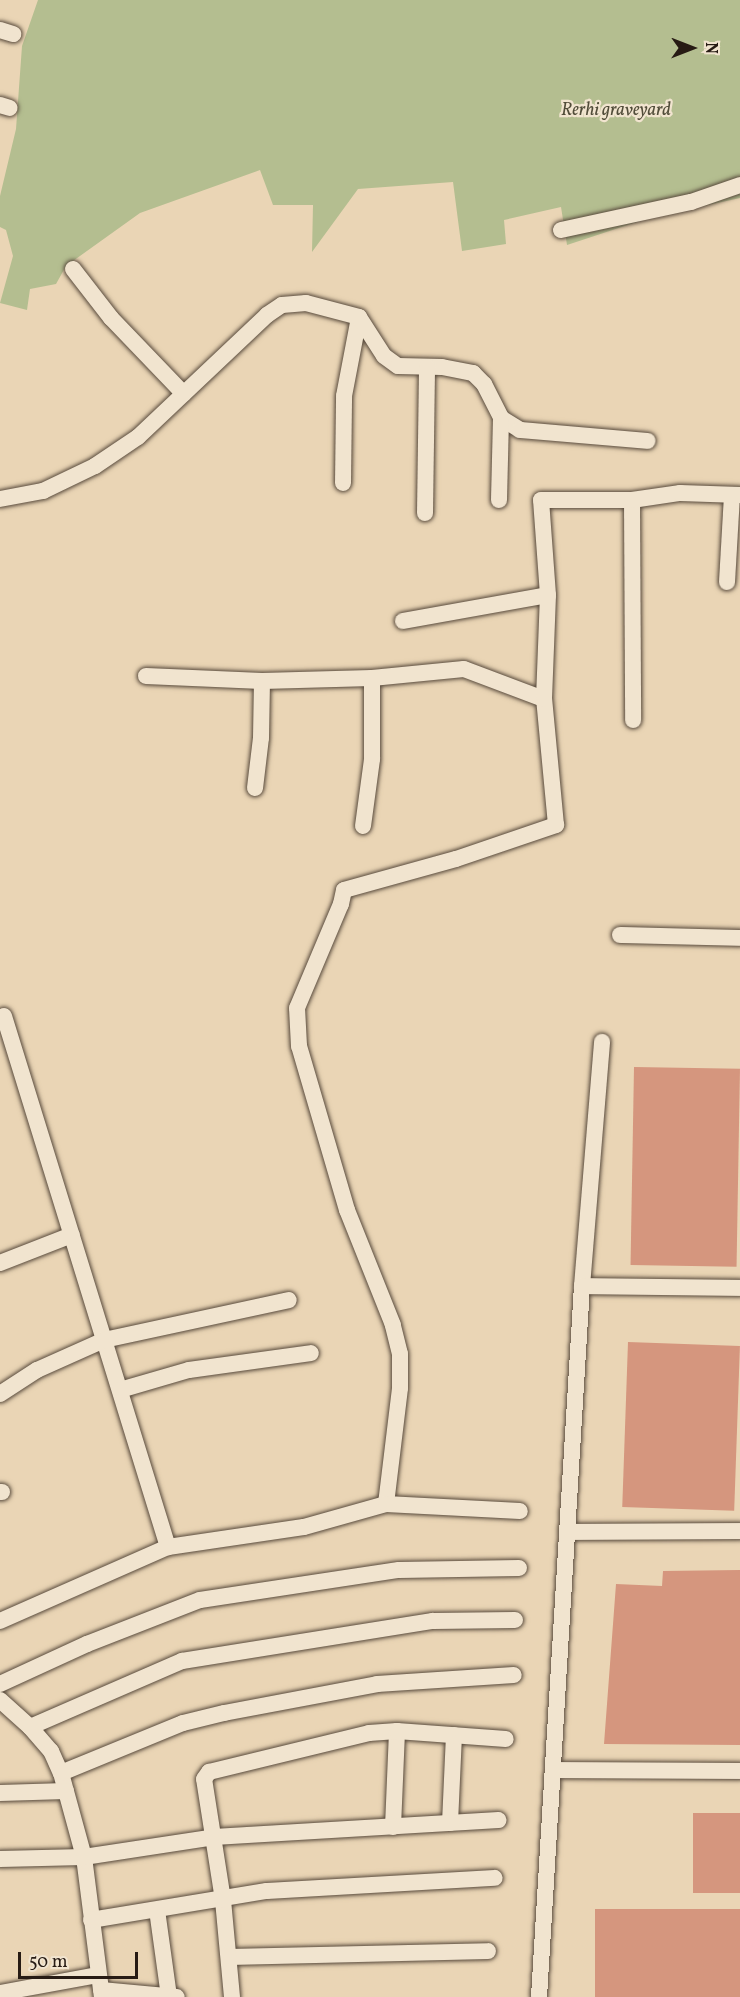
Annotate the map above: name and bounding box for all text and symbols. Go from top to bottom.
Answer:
north arrow [662,18,722,78]
text: N [699,42,721,54]
park label: Rerhi graveyard [561,100,671,122]
scale bar [21,1940,141,1978]
text: 50 m [29,1950,68,1975]

